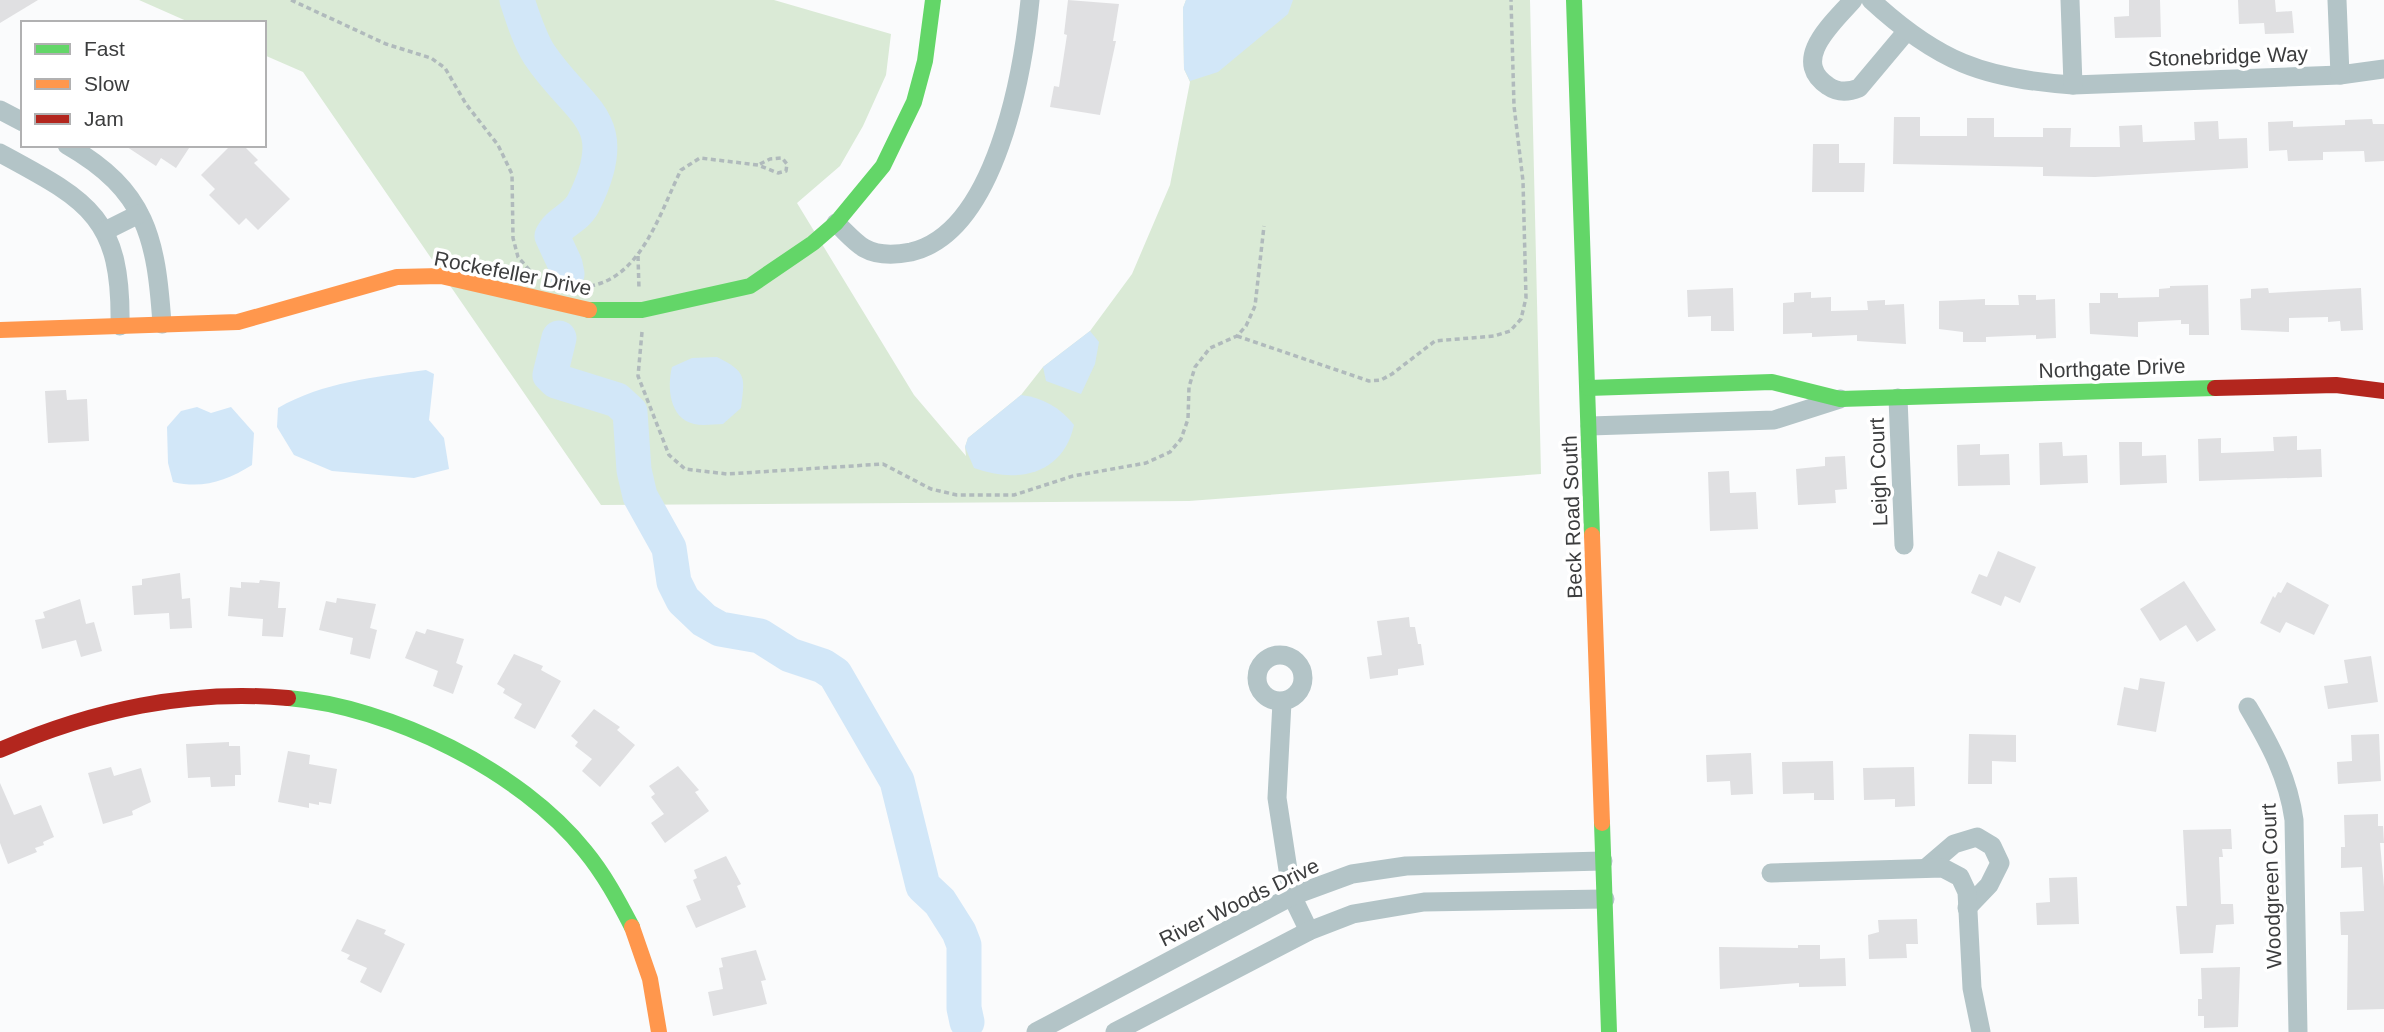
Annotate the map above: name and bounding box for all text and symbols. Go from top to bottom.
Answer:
legend [21,21,266,147]
text: Fast [84,37,125,60]
street label: Stonebridge Way [2147,42,2309,70]
text: Slow [84,72,130,95]
text: Jam [84,107,124,130]
street label: Rockefeller Drive [432,246,594,300]
street label: Northgate Drive [2038,354,2186,382]
street label: Leigh Court [1865,417,1891,527]
street label: Beck Road South [1558,435,1586,599]
street label: Woodgreen Court [2257,803,2285,969]
street label: River Woods Drive [1155,853,1323,951]

